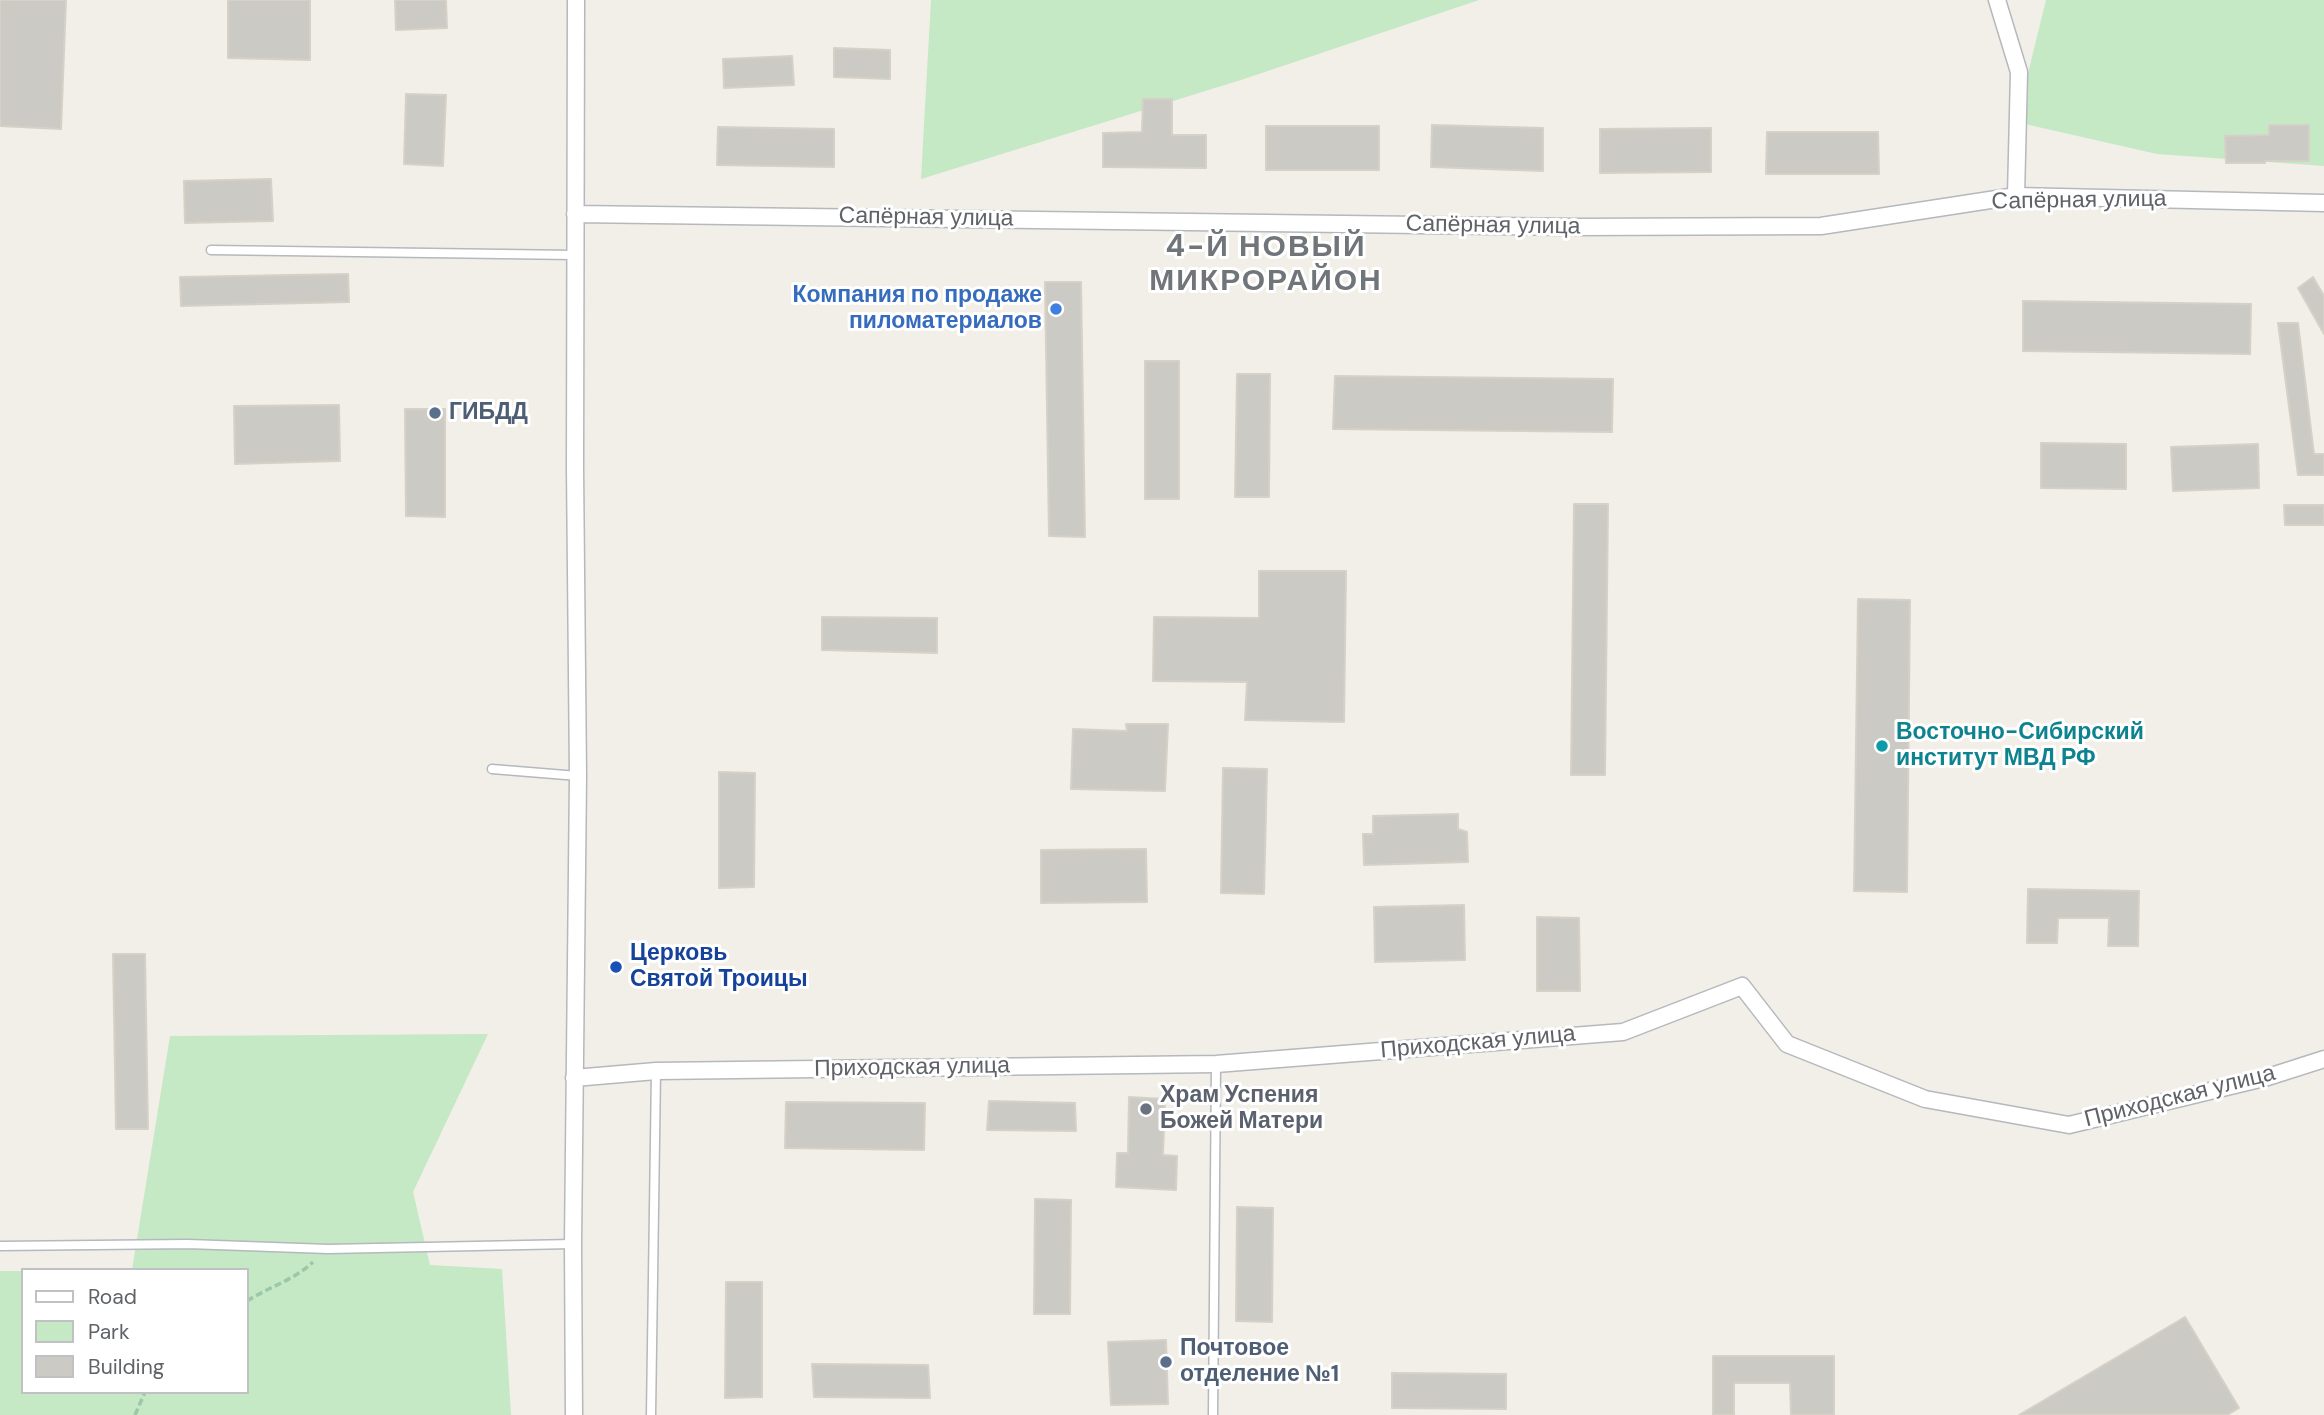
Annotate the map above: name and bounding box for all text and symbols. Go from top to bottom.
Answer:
street label: Сапёрная улица [1991,186,2167,216]
street label: Сапёрная улица [838,203,1014,233]
street label: Сапёрная улица [1405,211,1581,241]
district label: 4-Й НОВЫЙ МИКРОРАЙОН [1151,230,1381,300]
place label: Компания по продаже пиломатериалов [792,282,1042,336]
marker: Компания по продаже пиломатериалов [1048,301,1064,317]
place label: ГИБДД [449,399,528,427]
marker: ГИБДД [427,405,443,421]
place label: Восточно-Сибирский институт МВД РФ [1896,719,2144,773]
marker: Восточно-Сибирский институт МВД РФ [1874,738,1890,754]
place label: Церковь Святой Троицы [630,940,808,994]
marker: Церковь Святой Троицы [608,959,624,975]
street label: Приходская улица [1379,1021,1577,1065]
street label: Приходская улица [814,1052,1010,1084]
street label: Приходская улица [2082,1060,2278,1134]
place label: Храм Успения Божей Матери [1160,1082,1323,1136]
marker: Храм Успения Божей Матери [1138,1101,1154,1117]
legend [21,1268,248,1394]
text: Road [88,1283,137,1311]
text: Park [88,1318,129,1346]
place label: Почтовое отделение №1 [1180,1335,1339,1389]
text: Building [88,1353,164,1381]
marker: Почтовое отделение №1 [1158,1354,1174,1370]

